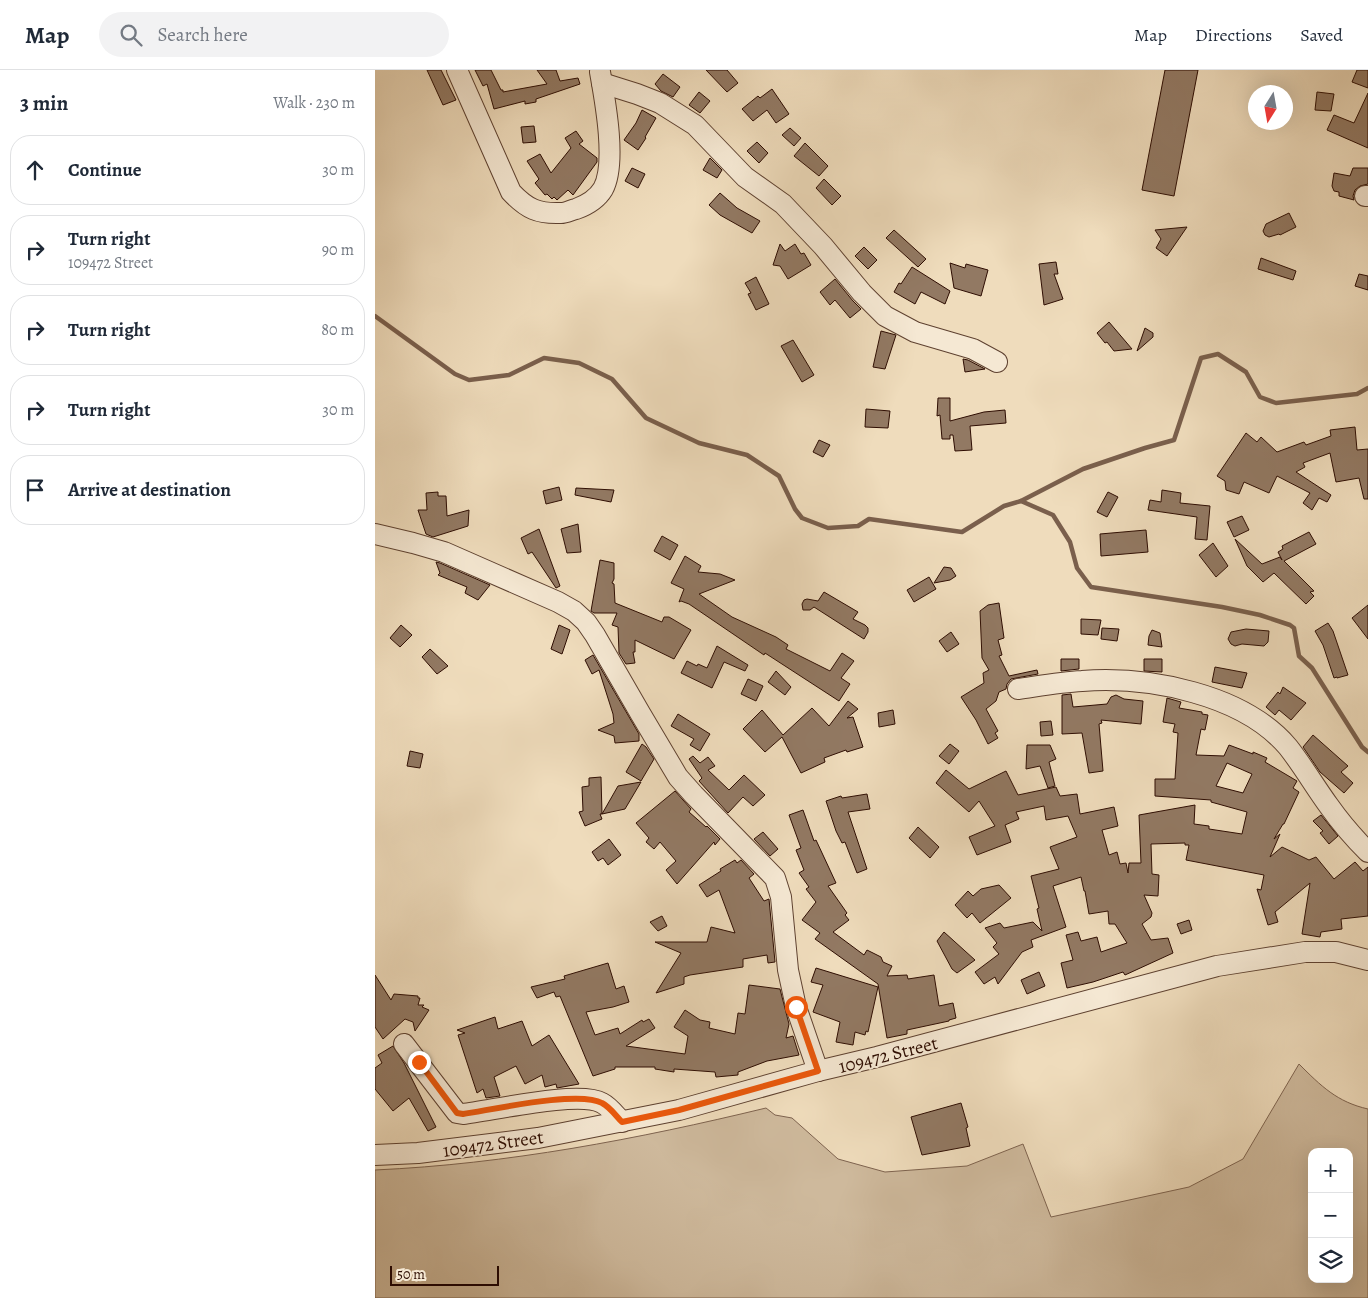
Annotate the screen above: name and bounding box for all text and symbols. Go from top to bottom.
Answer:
search box [99,12,449,57]
text: Map [25,19,69,51]
icon: search [117,21,145,49]
text: Search here [157,22,248,48]
text: Map [1134,23,1167,47]
text: Directions [1195,23,1272,47]
text: Saved [1300,23,1343,47]
north arrow [1248,85,1293,130]
text: 3 min [20,89,68,117]
text: Walk · 230 m [273,92,355,114]
icon: ahead [21,156,49,184]
text: Continue [68,157,142,183]
text: 30 m [322,159,354,181]
text: Turn right [68,226,150,252]
icon: right [21,236,49,264]
text: 90 m [322,239,354,261]
text: 109472 Street [68,252,153,274]
icon: right [21,316,49,344]
text: Turn right [68,317,150,343]
text: 80 m [321,319,354,341]
icon: right [21,396,49,424]
text: Turn right [68,397,150,423]
text: 30 m [322,399,354,421]
icon: arrive [21,476,49,504]
text: Arrive at destination [68,477,231,503]
route start [785,996,808,1019]
street label: 109472 Street [836,1030,941,1080]
route end [408,1051,431,1074]
street label: 109472 Street [441,1124,545,1164]
map controls [1308,1148,1353,1283]
button: + [1308,1148,1353,1193]
button: − [1308,1193,1353,1238]
button: layers [1308,1238,1353,1283]
scale bar [390,1263,499,1286]
text: 50 m [397,1265,425,1284]

